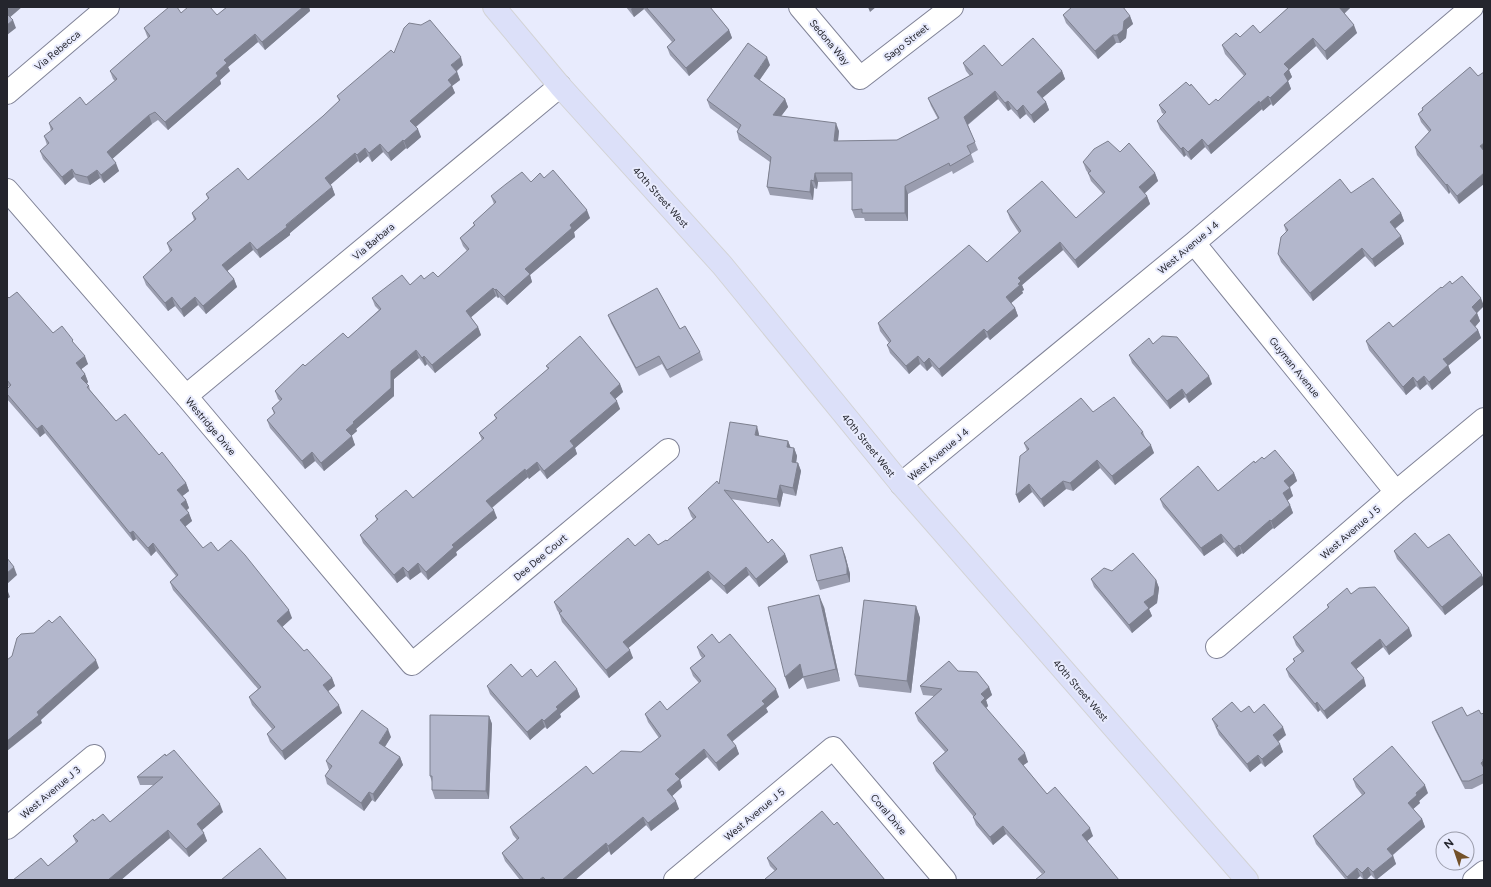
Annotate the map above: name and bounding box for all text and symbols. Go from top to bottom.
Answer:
street label: Sedona Way [807,17,853,68]
street label: Sago Street [881,21,932,64]
street label: Via Rebecca [32,27,83,73]
street label: 40th Street West [630,164,692,231]
street label: West Avenue J 4 [1155,218,1221,277]
street label: Via Barbara [350,220,397,263]
street label: Guyman Avenue [1266,335,1323,401]
street label: Westridge Drive [183,395,239,458]
street label: 40th Street West [839,411,898,480]
street label: West Avenue J 4 [905,425,971,484]
street label: West Avenue J 5 [1318,503,1383,562]
street label: Dee Dee Court [511,531,570,584]
street label: 40th Street West [1050,657,1111,724]
street label: West Avenue J 3 [17,763,83,821]
street label: West Avenue J 5 [721,785,787,844]
street label: Coral Drive [868,791,910,838]
north arrow [1435,831,1475,871]
text: N [1441,836,1456,851]

